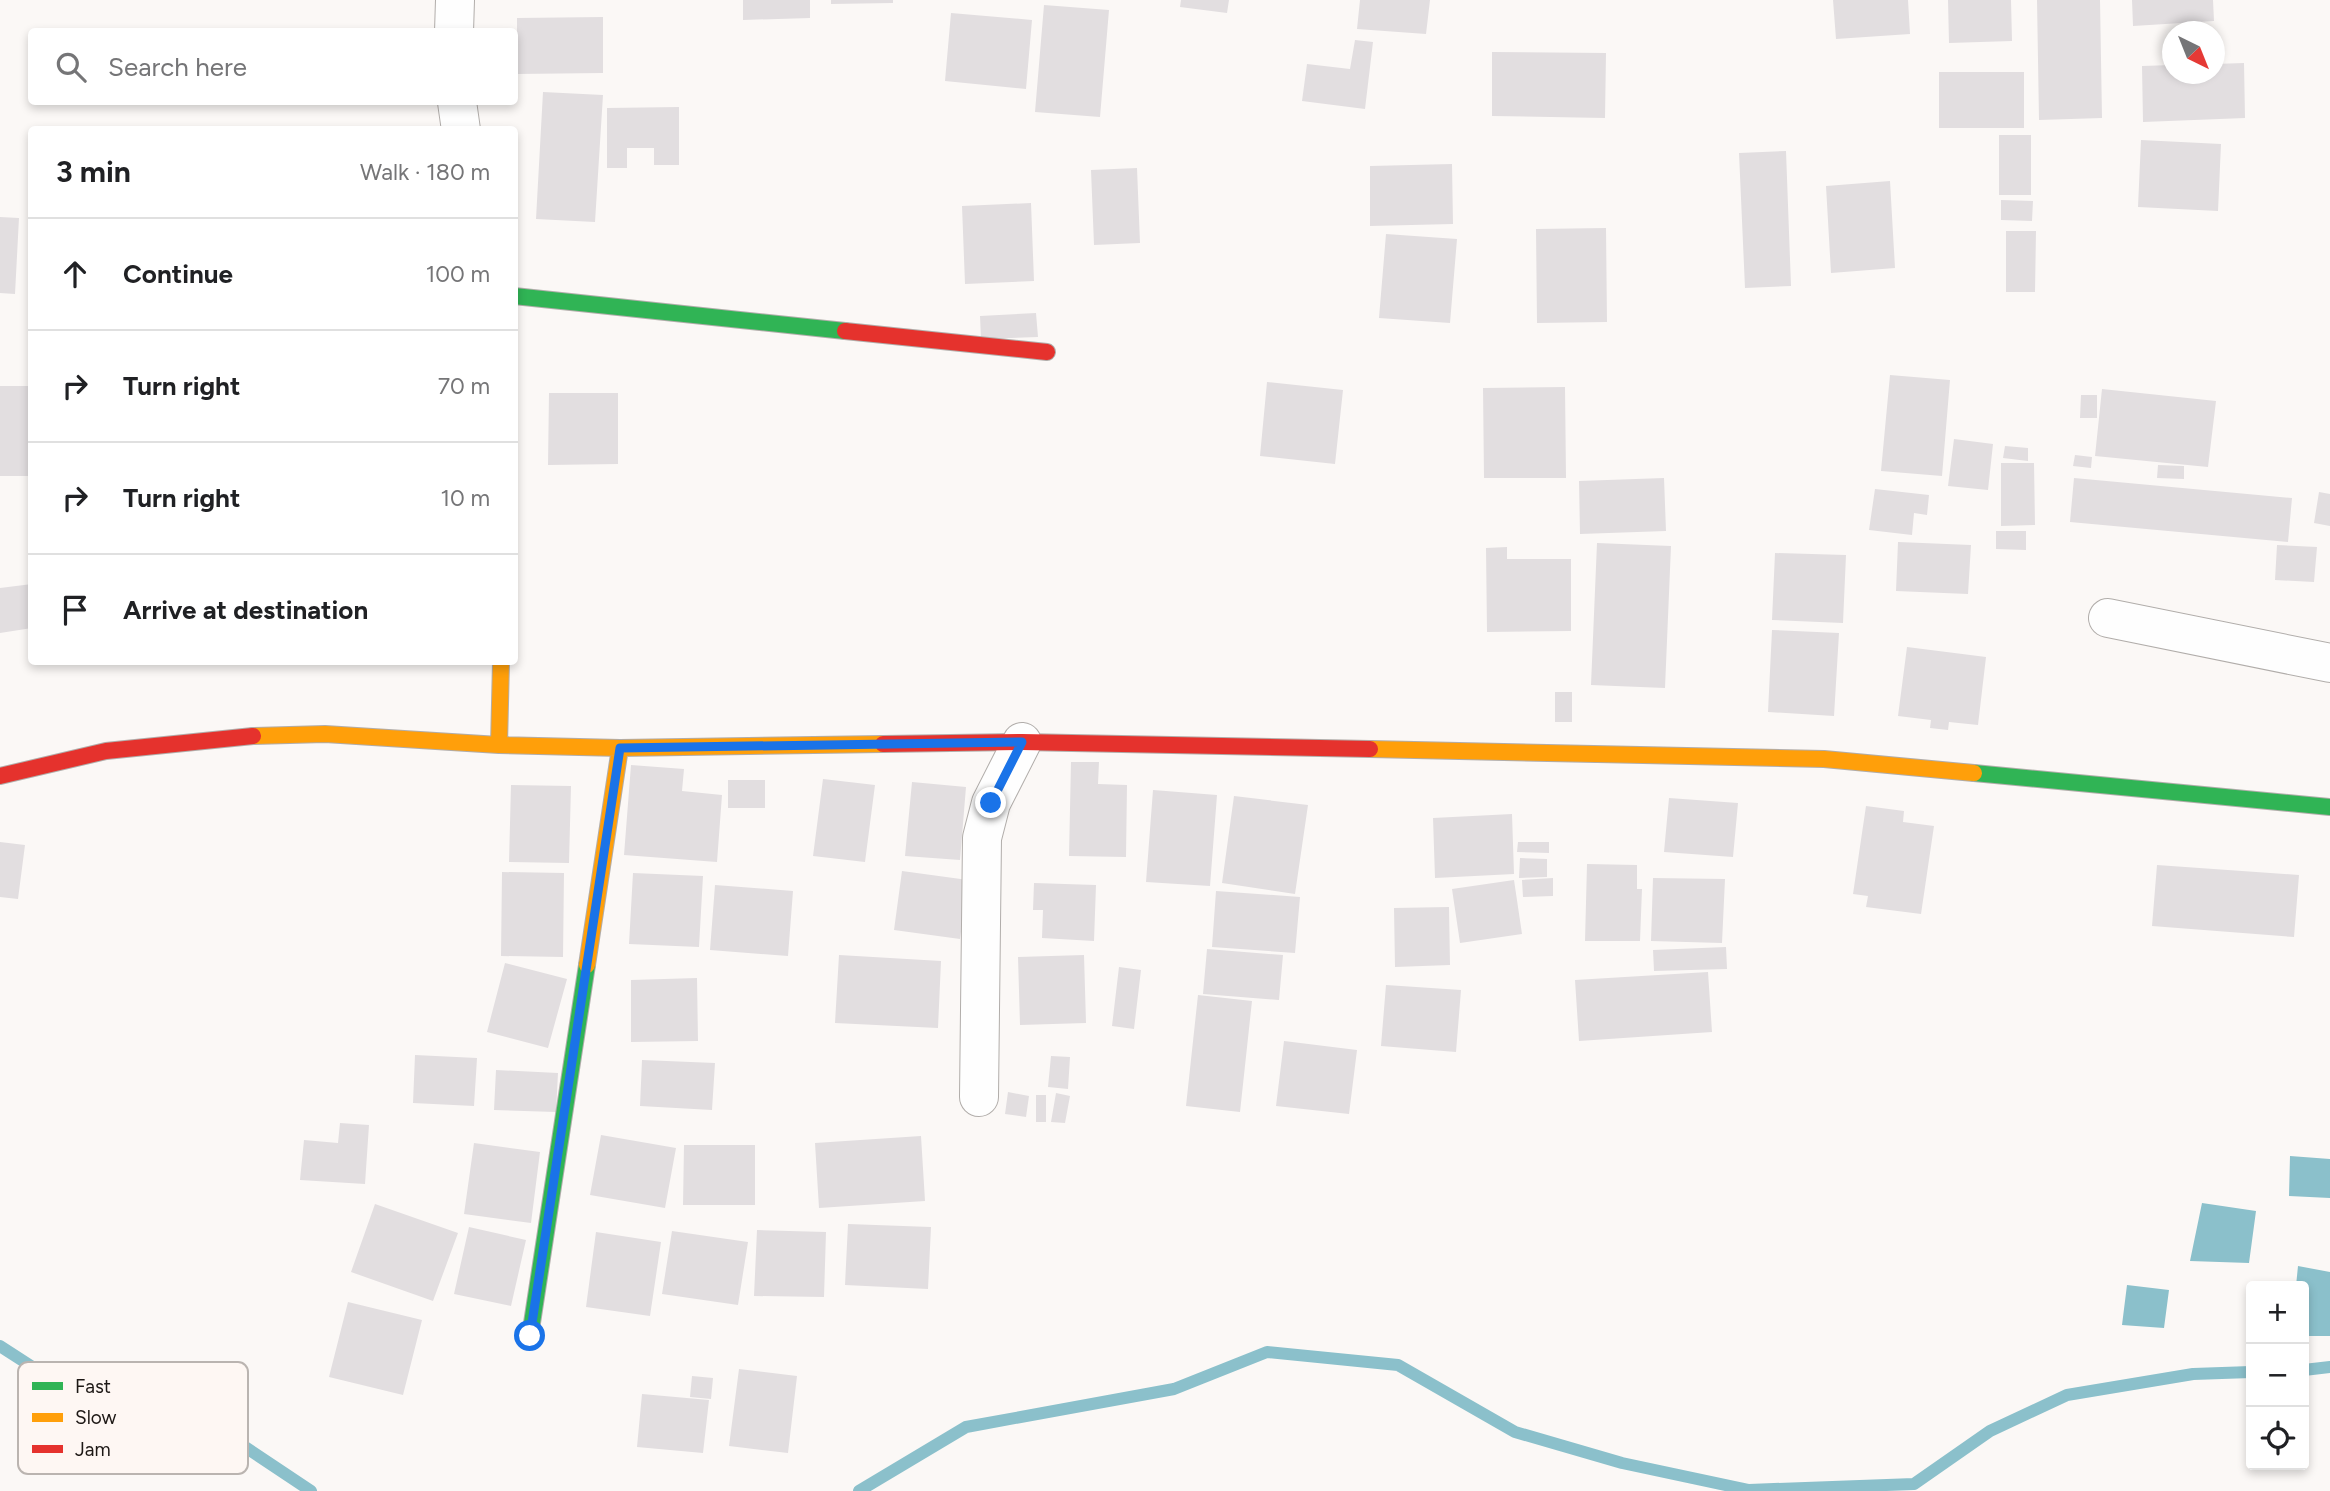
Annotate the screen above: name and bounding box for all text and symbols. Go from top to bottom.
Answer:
north arrow [2162,21,2225,84]
search box [28,28,518,105]
icon: search [52,48,90,86]
text: Search here [108,51,247,83]
text: 3 min [56,153,131,190]
text: Walk · 180 m [360,158,490,186]
icon: ahead [56,255,94,293]
text: Continue [123,258,233,290]
text: 100 m [426,260,490,288]
icon: right [56,367,94,405]
text: Turn right [123,370,240,402]
text: 70 m [438,372,490,400]
icon: right [56,479,94,517]
text: Turn right [123,482,240,514]
text: 10 m [441,484,490,512]
icon: arrive [56,591,94,629]
text: Arrive at destination [123,594,368,626]
route end [975,787,1006,818]
map controls [2246,1281,2309,1470]
button: + [2246,1281,2309,1344]
route start [514,1320,545,1351]
button: − [2246,1344,2309,1407]
legend [18,1362,248,1474]
text: Fast [75,1375,111,1398]
text: Slow [75,1406,117,1429]
button: locate [2246,1407,2309,1470]
text: Jam [75,1438,111,1461]

